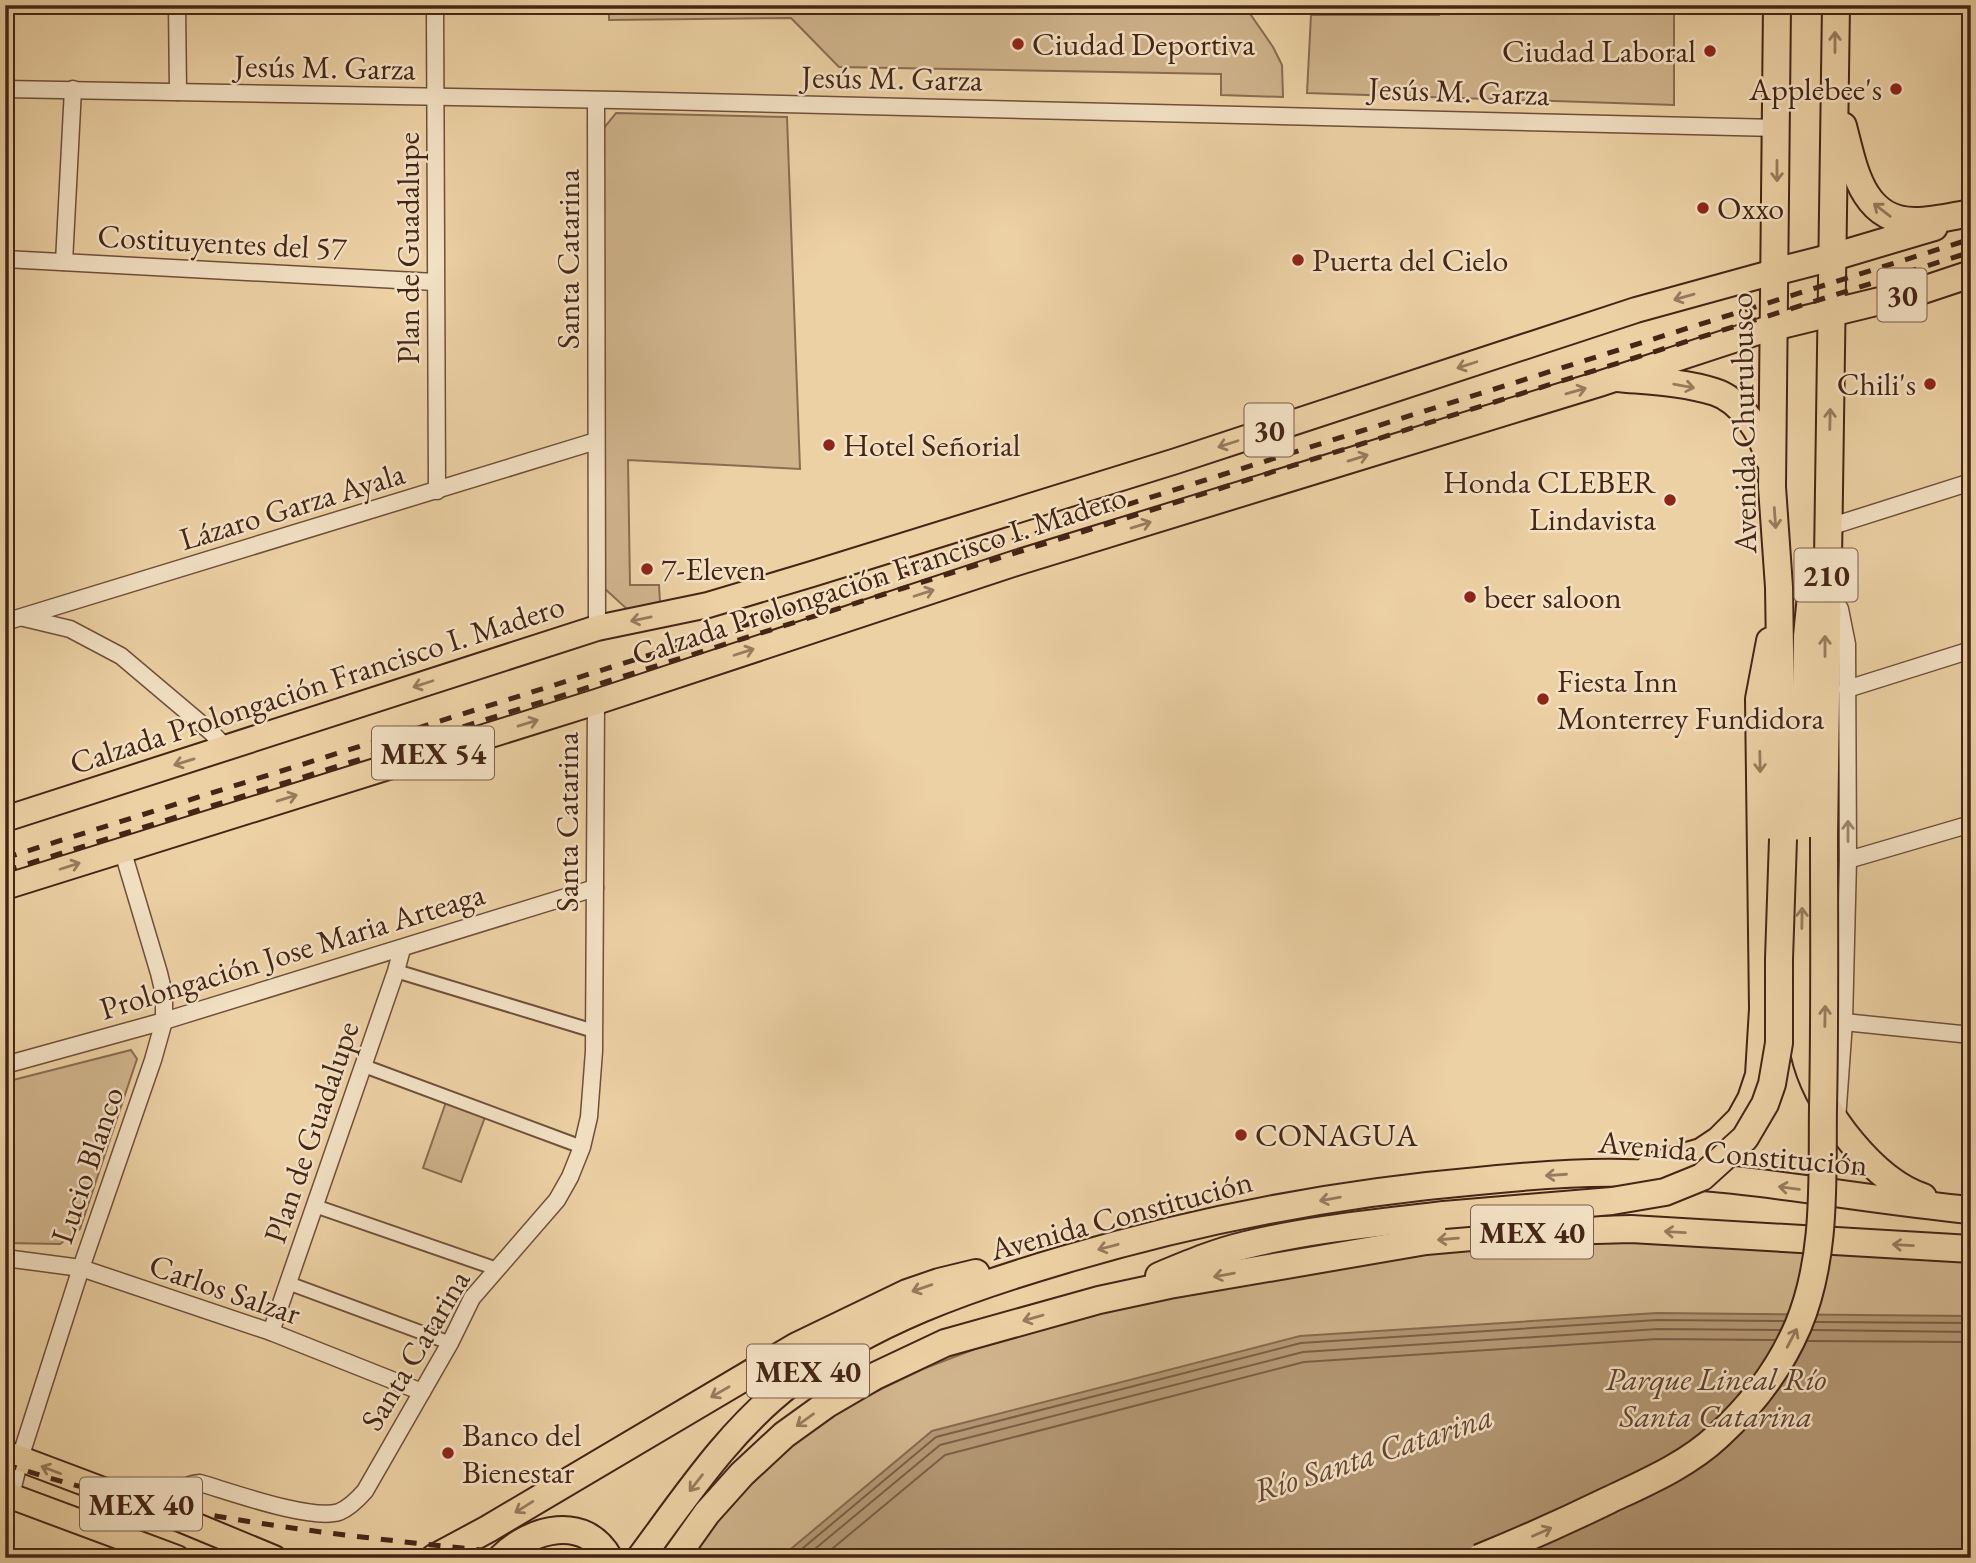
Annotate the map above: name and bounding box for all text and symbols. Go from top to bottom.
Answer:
place label: Ciudad Deportiva [1032,23,1255,65]
place label: Ciudad Laboral [1502,30,1696,72]
one-way arrow [1829,31,1842,54]
marker: Ciudad Deportiva [1010,36,1026,52]
marker: Ciudad Laboral [1702,43,1718,59]
street label: Jesús M. Garza [231,44,416,90]
street label: Jesús M. Garza [798,55,983,101]
street label: Jesús M. Garza [1365,67,1551,115]
place label: Applebee's [1748,68,1882,110]
marker: Applebee's [1888,81,1904,97]
street label: Plan de Guadalupe [387,132,429,364]
one-way arrow [1770,160,1783,183]
street label: Santa Catarina [547,169,589,349]
place label: Oxxo [1717,187,1784,229]
marker: Oxxo [1695,200,1711,216]
one-way arrow [1873,202,1891,217]
street label: Costituyentes del 57 [97,215,348,270]
place label: Puerta del Cielo [1312,239,1508,281]
marker: Puerta del Cielo [1290,252,1306,268]
road number: 30 [1878,268,1926,322]
one-way arrow [1673,291,1695,304]
street label: Avenida Churubusco [1720,292,1766,555]
one-way arrow [1457,360,1479,372]
place label: Chili's [1837,363,1916,405]
marker: Chili's [1922,376,1938,392]
one-way arrow [1672,380,1695,393]
one-way arrow [1564,384,1587,397]
road number: 30 [1244,404,1294,457]
one-way arrow [1823,407,1837,430]
place label: Hotel Señorial [843,424,1021,466]
marker: Hotel Señorial [821,437,837,453]
one-way arrow [1217,438,1239,451]
one-way arrow [1347,450,1369,463]
street label: Lázaro Garza Ayala [174,452,410,560]
place label: Honda CLEBER Lindavista [1443,461,1656,540]
street label: Calzada Prolongación Francisco I. Madero [626,475,1132,675]
marker: Honda CLEBER Lindavista [1662,492,1678,508]
one-way arrow [1769,506,1782,529]
one-way arrow [1130,518,1152,531]
place label: 7-Eleven [661,548,766,590]
road number: 210 [1794,548,1857,602]
marker: 7-Eleven [639,561,655,577]
place label: beer saloon [1484,576,1622,618]
street label: Calzada Prolongación Francisco I. Madero [64,584,570,784]
one-way arrow [913,586,935,599]
marker: beer saloon [1462,589,1478,605]
one-way arrow [630,612,653,626]
one-way arrow [1819,635,1832,658]
one-way arrow [733,645,755,658]
place label: Fiesta Inn Monterrey Fundidora [1557,660,1825,739]
one-way arrow [412,678,434,691]
marker: Fiesta Inn Monterrey Fundidora [1535,691,1551,707]
one-way arrow [517,716,539,729]
road number: MEX 54 [372,726,494,780]
street label: Santa Catarina [546,732,588,912]
one-way arrow [1753,751,1767,774]
one-way arrow [173,757,195,770]
one-way arrow [276,791,298,803]
one-way arrow [1841,820,1855,843]
one-way arrow [59,858,81,871]
street label: Prolongación Jose Maria Arteaga [94,872,490,1030]
one-way arrow [1795,907,1809,930]
one-way arrow [1818,1005,1831,1028]
street label: Plan de Guadalupe [253,1015,369,1249]
street label: Lucio Blanco [41,1081,133,1249]
place label: CONAGUA [1255,1114,1419,1156]
street label: Avenida Constitución [1596,1120,1869,1186]
marker: CONAGUA [1233,1127,1249,1143]
street label: Avenida Constitución [984,1160,1257,1270]
one-way arrow [1546,1169,1568,1182]
one-way arrow [1778,1181,1801,1194]
one-way arrow [1319,1193,1342,1206]
road number: MEX 40 [1471,1206,1593,1258]
one-way arrow [1664,1225,1687,1238]
one-way arrow [1438,1233,1460,1246]
one-way arrow [1892,1238,1914,1251]
one-way arrow [1097,1241,1120,1254]
street label: Carlos Salzar [144,1244,306,1335]
street label: Santa Catarina [351,1262,480,1438]
one-way arrow [1213,1269,1236,1283]
one-way arrow [911,1282,933,1295]
one-way arrow [1023,1313,1045,1326]
one-way arrow [1785,1328,1799,1348]
road number: MEX 40 [747,1344,869,1398]
park label: Parque Lineal Río Santa Catarina [1606,1358,1826,1437]
one-way arrow [711,1385,731,1399]
water label: Río Santa Catarina [1248,1394,1498,1512]
one-way arrow [796,1413,815,1427]
place label: Banco del Bienestar [462,1414,582,1493]
marker: Banco del Bienestar [440,1445,456,1461]
one-way arrow [41,1463,63,1476]
one-way arrow [689,1474,704,1492]
road number: MEX 40 [80,1478,202,1530]
one-way arrow [514,1500,534,1514]
one-way arrow [1531,1525,1552,1538]

